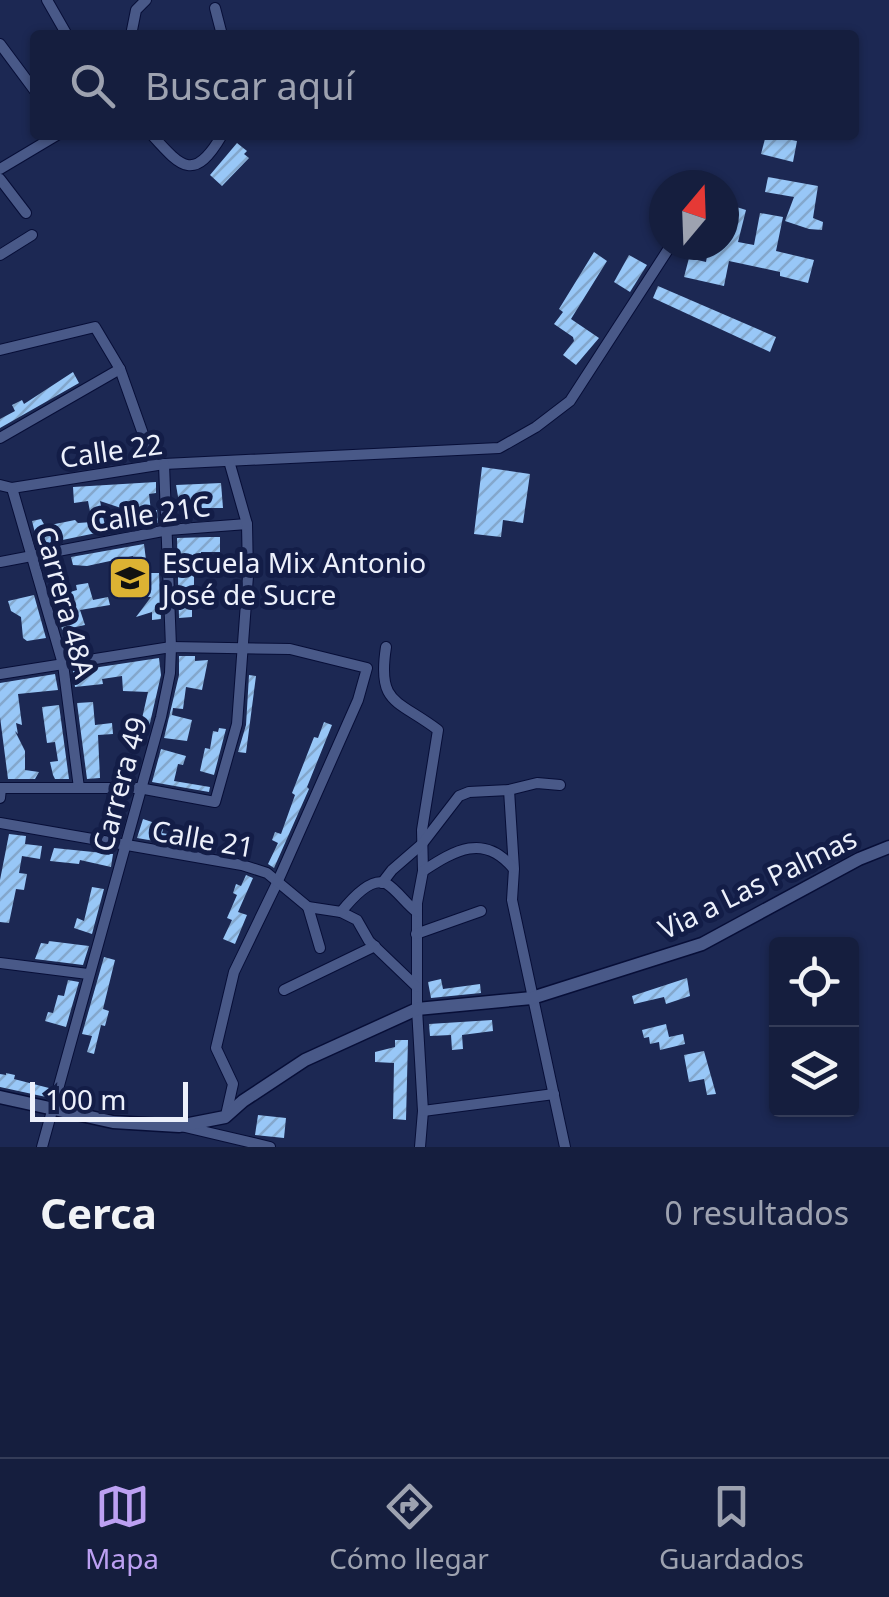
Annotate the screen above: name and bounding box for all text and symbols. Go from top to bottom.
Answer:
search box [30,30,859,140]
icon: search [65,58,120,113]
text: Buscar aquí [145,59,355,111]
north arrow [649,170,739,260]
street label: Calle 22 [57,424,165,476]
street label: Calle 21C [88,486,212,540]
street label: Carrera 48A [27,522,105,682]
place label: Escuela Mix Antonio José de Sucre [159,543,426,613]
school or university icon: Escuela Mix Antonio José de Sucre [107,555,153,601]
street label: Carrera 49 [83,713,155,855]
street label: Calle 21 [149,810,257,866]
street label: Via a Las Palmas [651,819,863,947]
map controls [769,937,859,1117]
button: locate [769,937,859,1027]
button: layers [769,1027,859,1117]
scale bar [30,1077,188,1122]
text: 100 m [45,1080,127,1118]
text: Cerca [40,1184,157,1241]
text: 0 resultados [665,1191,849,1234]
tab: Mapa [85,1479,159,1577]
tab: Cómo llegar [329,1479,489,1577]
tab: Guardados [659,1479,804,1577]

